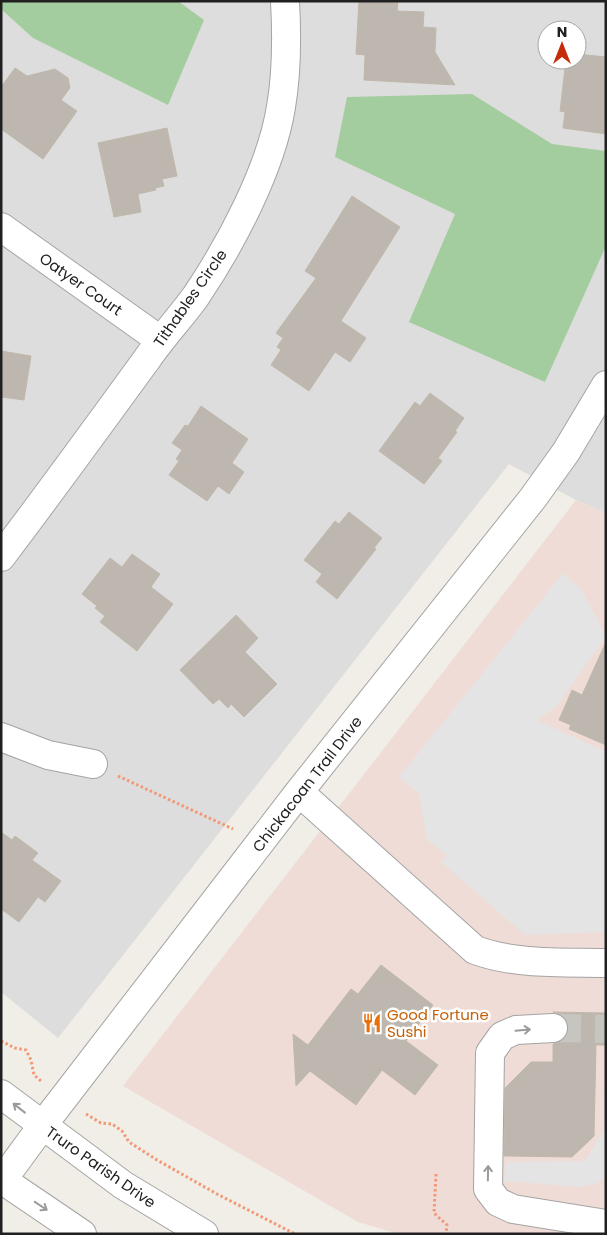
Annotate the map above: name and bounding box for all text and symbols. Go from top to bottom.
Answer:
north arrow [537,20,587,70]
text: N [557,22,567,42]
street label: Tithables Circle [148,245,232,351]
street label: Oatyer Court [35,248,127,320]
street label: Chickacoan Trail Drive [247,712,367,856]
place label: Good Fortune Sushi [387,1004,489,1042]
restaurant icon: Good Fortune Sushi [361,1012,383,1034]
one-way arrow [514,1025,530,1035]
one-way arrow [12,1103,26,1113]
street label: Truro Parish Drive [42,1121,160,1213]
one-way arrow [484,1165,493,1181]
one-way arrow [34,1202,48,1212]

